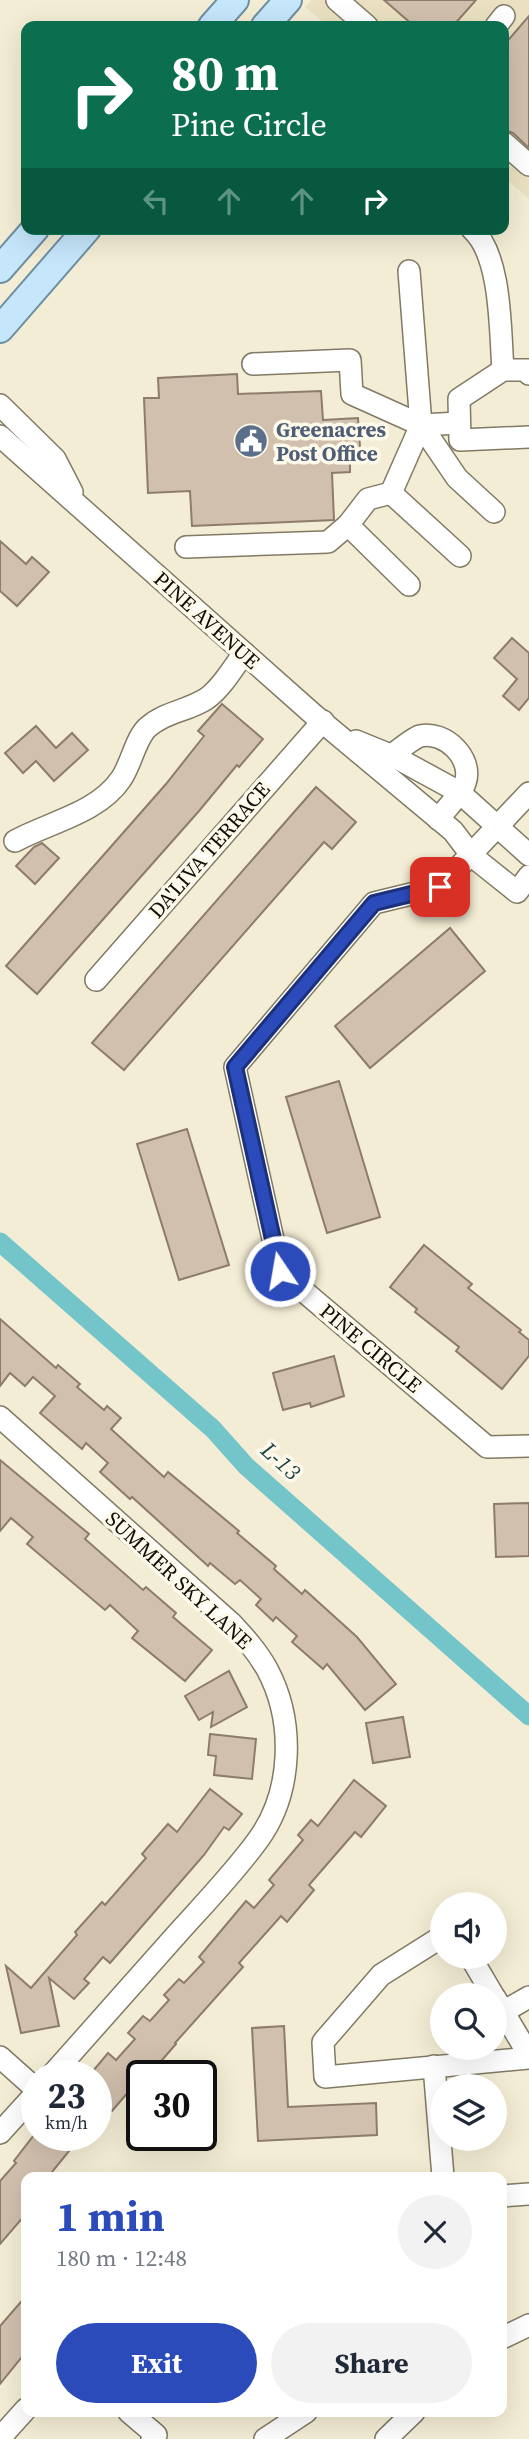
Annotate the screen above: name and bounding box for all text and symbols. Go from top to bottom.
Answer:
text: 80 m [171,39,279,106]
icon: right [56,49,147,140]
text: Pine Circle [171,103,327,147]
icon: left [137,182,175,220]
icon: ahead [210,182,248,220]
icon: ahead [283,182,321,220]
icon: right [356,182,394,220]
place label: Greenacres Post Office [276,415,387,468]
public building icon: Greenacres Post Office [232,422,270,460]
street label: PINE AVENUE [148,564,266,676]
street label: DA'LIVA TERRACE [142,776,276,924]
pin [410,857,470,917]
icon: arrive [421,868,459,906]
position arrow [243,1234,317,1308]
street label: PINE CIRCLE [314,1297,428,1399]
water label: L-13 [253,1434,308,1488]
street label: SUMMER SKY LANE [100,1504,258,1656]
map controls [430,1892,507,2151]
button: sound [430,1892,507,1969]
button: search [430,1983,507,2060]
speed limit sign: 30 [126,2060,217,2151]
text: 23 [48,2072,85,2120]
button: layers [430,2074,507,2151]
text: km/h [45,2110,88,2135]
text: 1 min [56,2187,165,2245]
button: close [398,2195,472,2269]
text: 180 m · 12:48 [56,2242,187,2274]
button: Exit [56,2323,257,2403]
button: Share [271,2323,472,2403]

